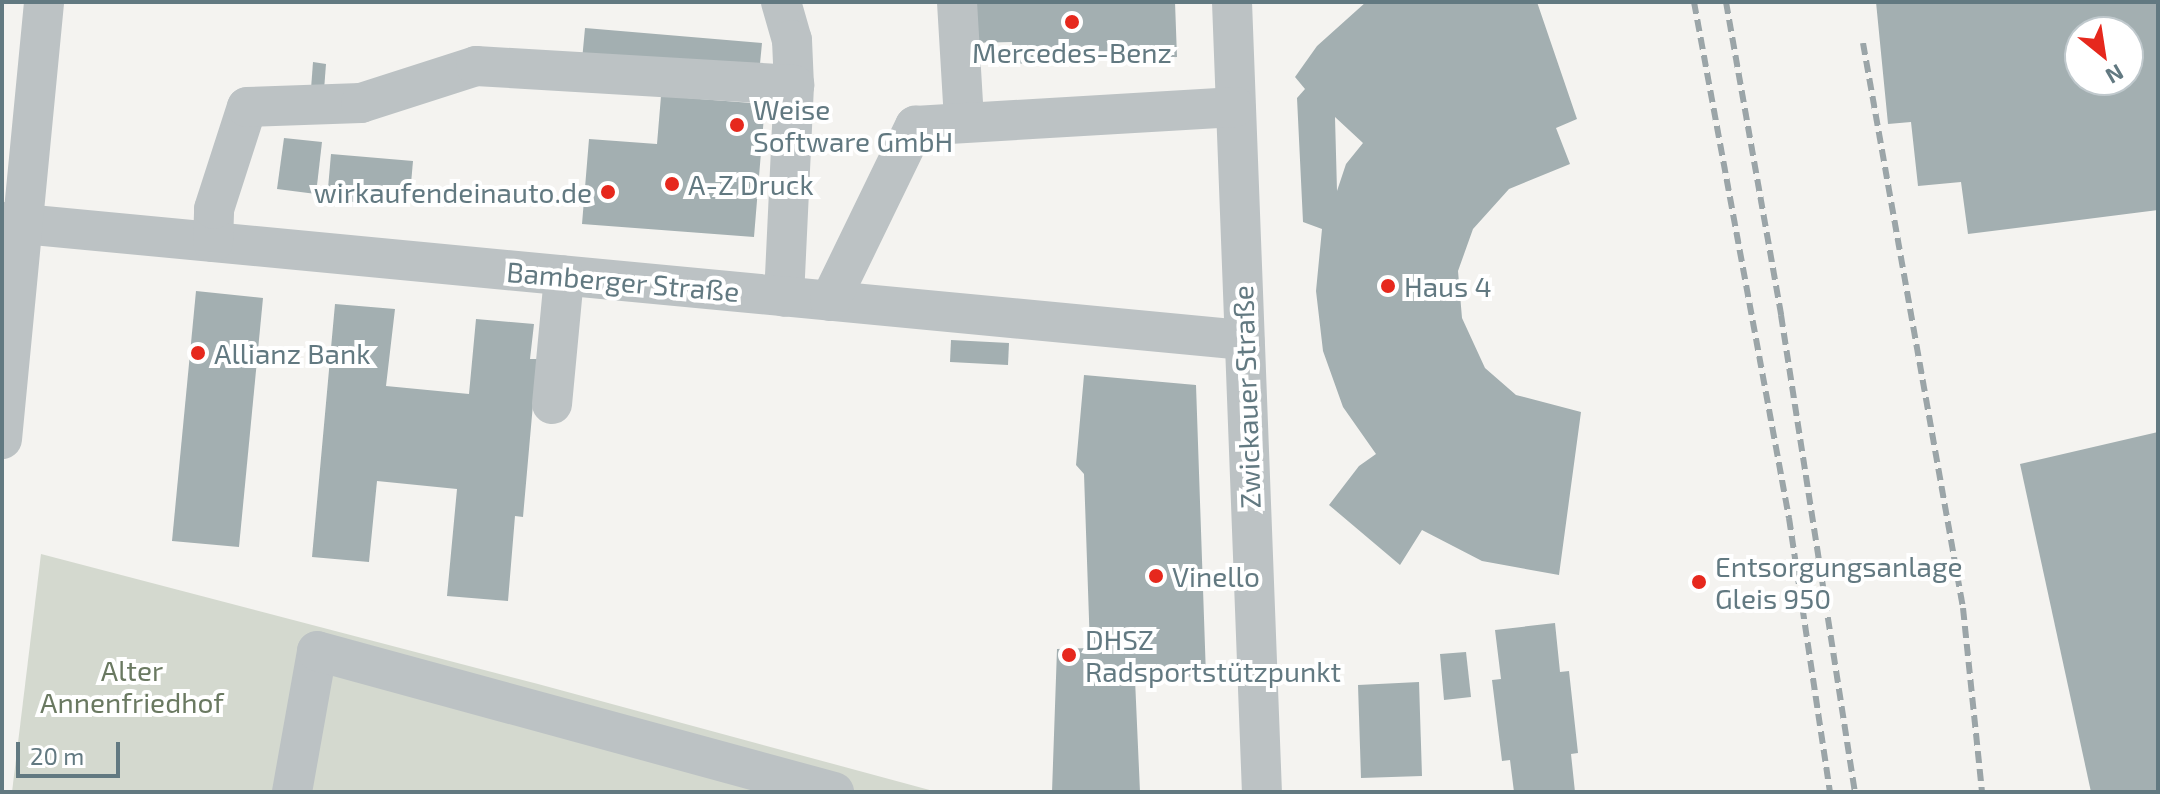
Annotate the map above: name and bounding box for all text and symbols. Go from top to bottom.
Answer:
marker: Mercedes-Benz [1063,13,1081,31]
north arrow [2064,16,2144,96]
place label: Mercedes-Benz [972,35,1172,69]
text: N [2102,60,2128,90]
place label: Weise Software GmbH [753,92,953,158]
marker: Weise Software GmbH [728,116,746,134]
place label: A-Z Druck [688,167,814,201]
place label: wirkaufendeinauto.de [314,175,592,209]
marker: A-Z Druck [663,175,681,193]
marker: wirkaufendeinauto.de [599,183,617,201]
street label: Bamberger Straße [505,254,741,308]
place label: Haus 4 [1404,269,1492,303]
marker: Haus 4 [1379,277,1397,295]
street label: Zwickauer Straße [1225,284,1267,510]
place label: Allianz Bank [214,336,370,370]
marker: Allianz Bank [189,344,207,362]
place label: Entsorgungsanlage Gleis 950 [1715,549,1962,615]
place label: Vinello [1172,559,1260,593]
marker: Vinello [1147,567,1165,585]
marker: Entsorgungsanlage Gleis 950 [1690,573,1708,591]
place label: DHSZ Radsportstützpunkt [1085,622,1341,688]
marker: DHSZ Radsportstützpunkt [1060,646,1078,664]
park label: Alter Annenfriedhof [40,653,224,719]
scale bar [20,726,124,776]
text: 20 m [30,741,84,770]

